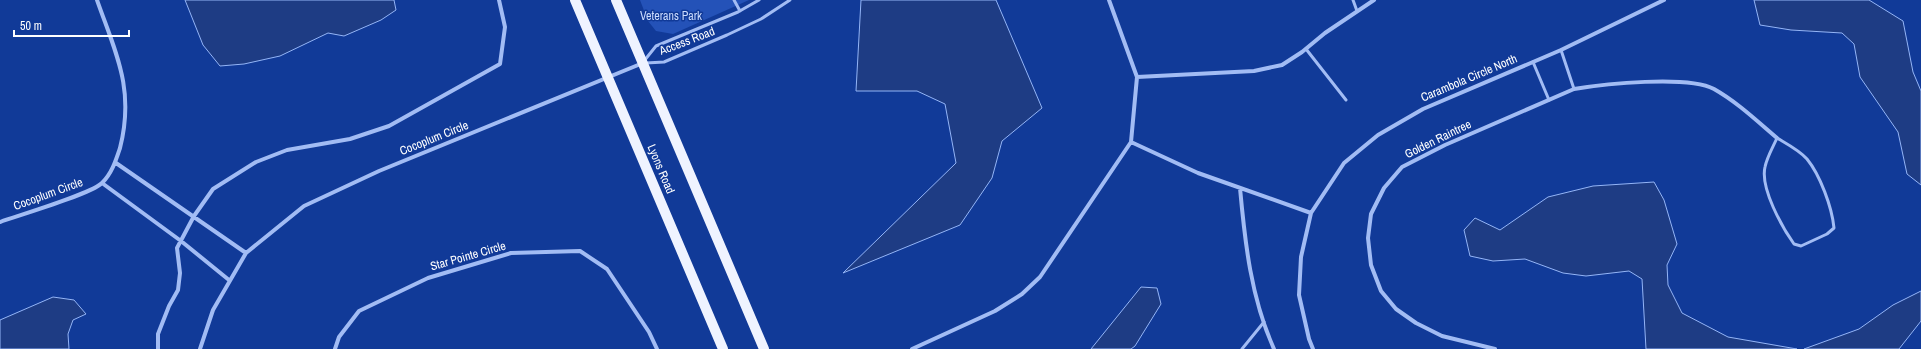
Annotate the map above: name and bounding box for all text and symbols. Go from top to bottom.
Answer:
park label: Veterans Park [640,8,702,24]
scale bar [14,12,129,38]
text: 50 m [20,18,42,34]
street label: Access Road [656,23,717,59]
street label: Carambola Circle North [1418,50,1520,106]
street label: Golden Raintree [1402,116,1474,162]
street label: Cocoplum Circle [397,117,471,159]
street label: Lyons Road [643,142,679,196]
street label: Cocoplum Circle [11,174,85,214]
street label: Star Pointe Circle [428,238,508,274]

